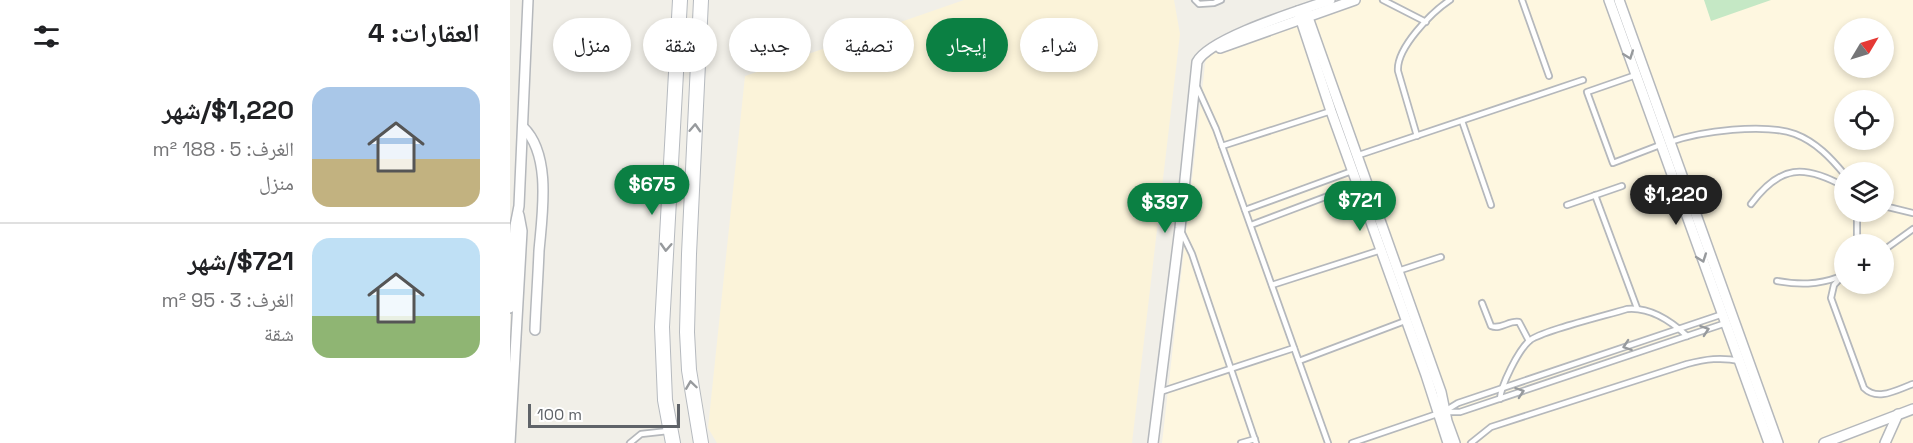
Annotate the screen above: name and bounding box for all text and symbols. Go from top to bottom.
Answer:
text: العقارات: 4 [368,16,480,50]
chip: منزل [553,18,631,72]
chip: شقة [643,18,717,72]
chip: جديد [729,18,811,72]
chip: تصفية [823,18,914,72]
chip: إيجار [926,18,1008,72]
chip: شراء [1020,18,1098,72]
north arrow [1834,18,1894,78]
map controls [1834,18,1894,294]
icon: filters [30,20,63,53]
one-way arrow [1621,49,1634,60]
button: locate [1834,90,1894,150]
text: $1,220/شهر [162,93,294,127]
icon: home [360,111,432,183]
one-way arrow [689,123,702,132]
text: الغرف: 5 · 188 m² [153,136,294,162]
button: layers [1834,162,1894,222]
pin: $675 [616,165,688,216]
text: منزل [259,170,294,196]
text: $675 [628,171,676,197]
pin: $1,220 [1627,175,1725,226]
pin: $721 [1324,181,1396,232]
text: $1,220 [1644,181,1708,207]
pin: $397 [1129,183,1201,234]
text: $721 [1338,187,1382,213]
text: $397 [1141,189,1189,215]
button: + [1834,234,1894,294]
one-way arrow [660,243,673,252]
text: $721/شهر [188,244,294,278]
one-way arrow [1695,252,1708,263]
icon: home [360,262,432,334]
text: الغرف: 3 · 95 m² [161,287,294,313]
text: شقة [264,321,294,347]
one-way arrow [1699,325,1710,337]
one-way arrow [1622,339,1633,352]
one-way arrow [686,381,698,390]
one-way arrow [1514,387,1525,399]
scale bar [528,401,680,428]
text: 100 m [537,404,582,425]

